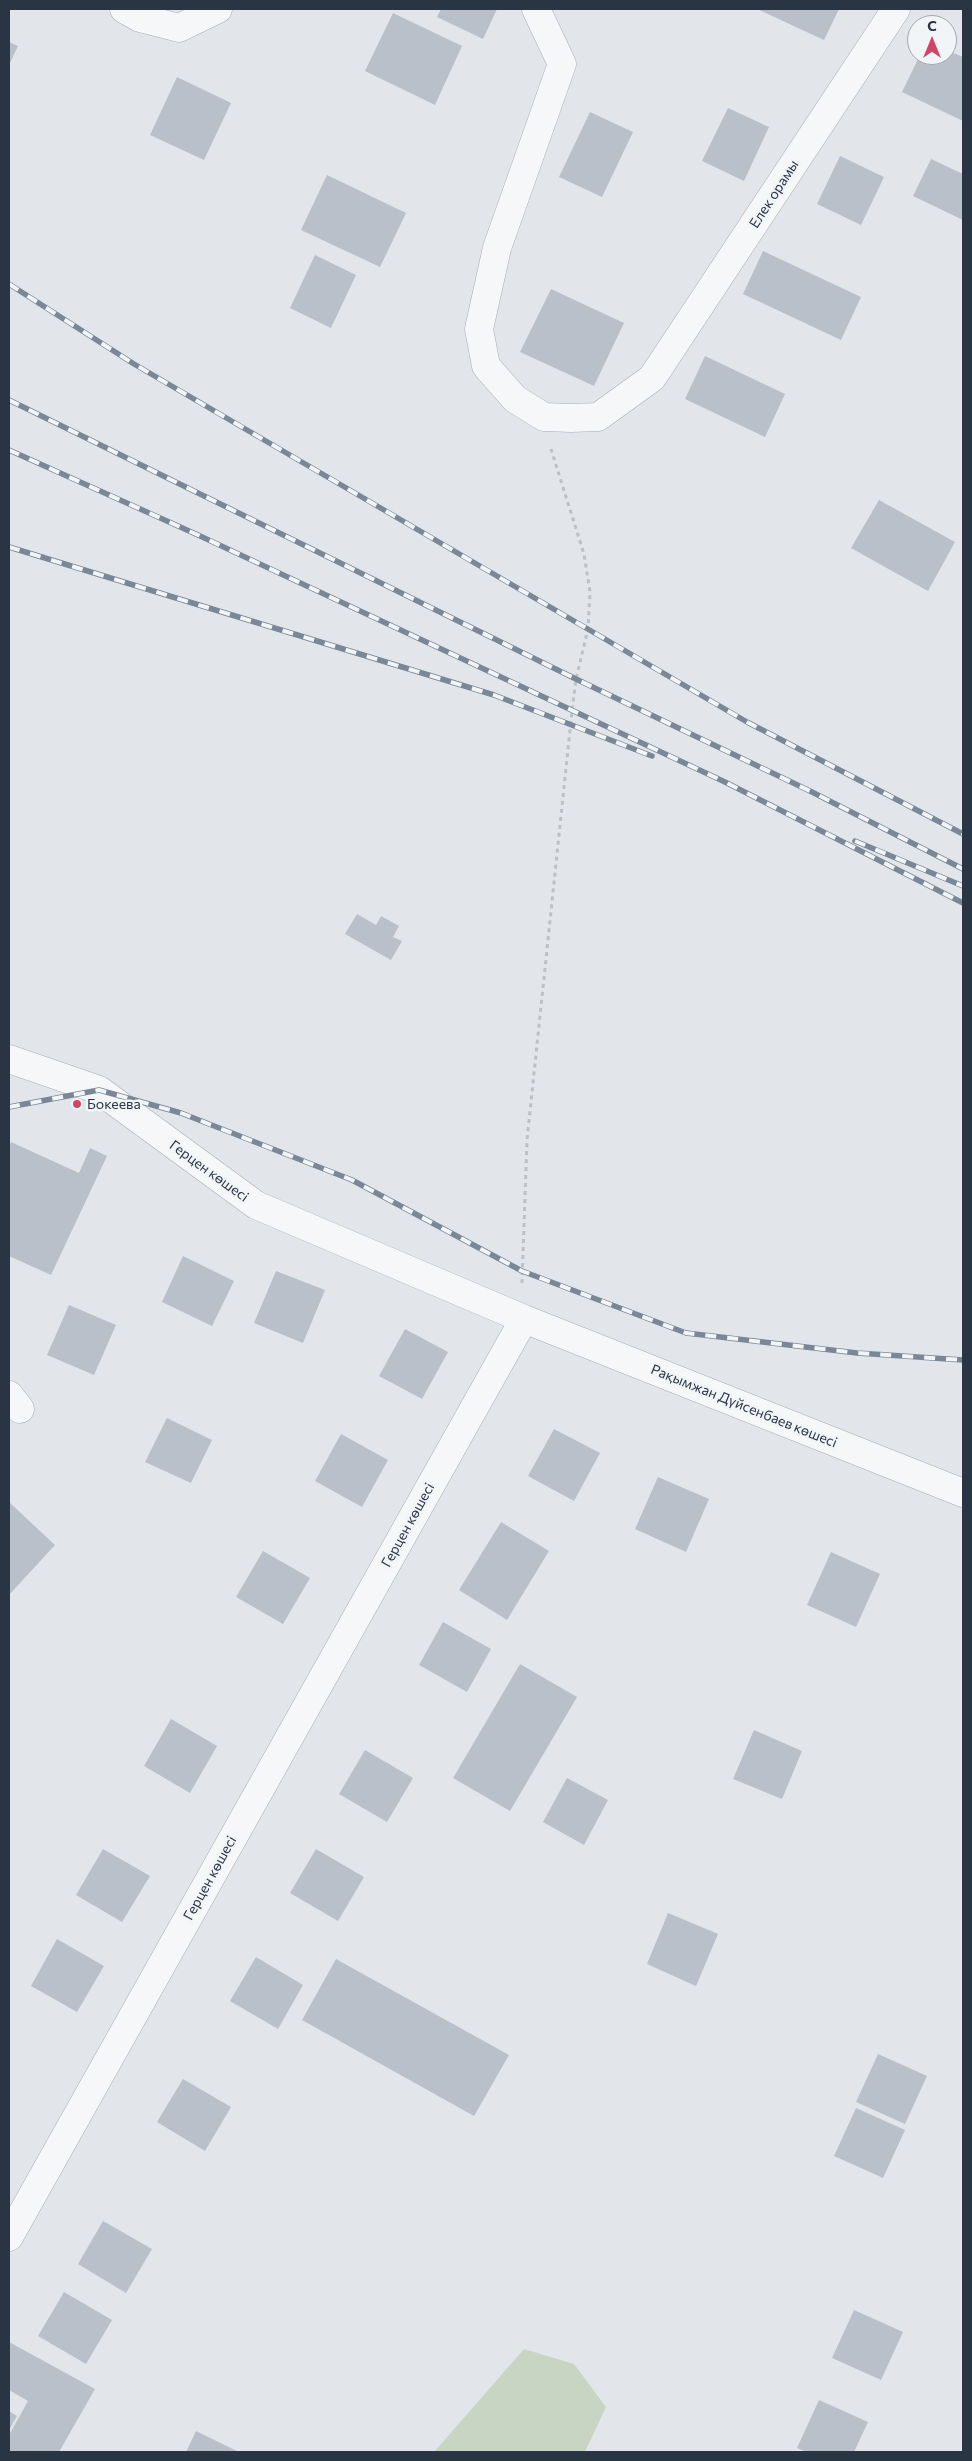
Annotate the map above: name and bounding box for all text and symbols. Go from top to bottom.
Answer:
north arrow [907,15,957,65]
text: С [927,17,937,34]
street label: Елек орамы [746,157,802,231]
place label: Бокеева [87,1096,141,1112]
marker: Бокеева [71,1098,83,1110]
street label: Герцен көшесі [166,1137,252,1205]
street label: Рақымжан Дүйсенбаев көшесі [648,1361,840,1451]
street label: Герцен көшесі [378,1480,438,1570]
street label: Герцен көшесі [180,1833,240,1923]

